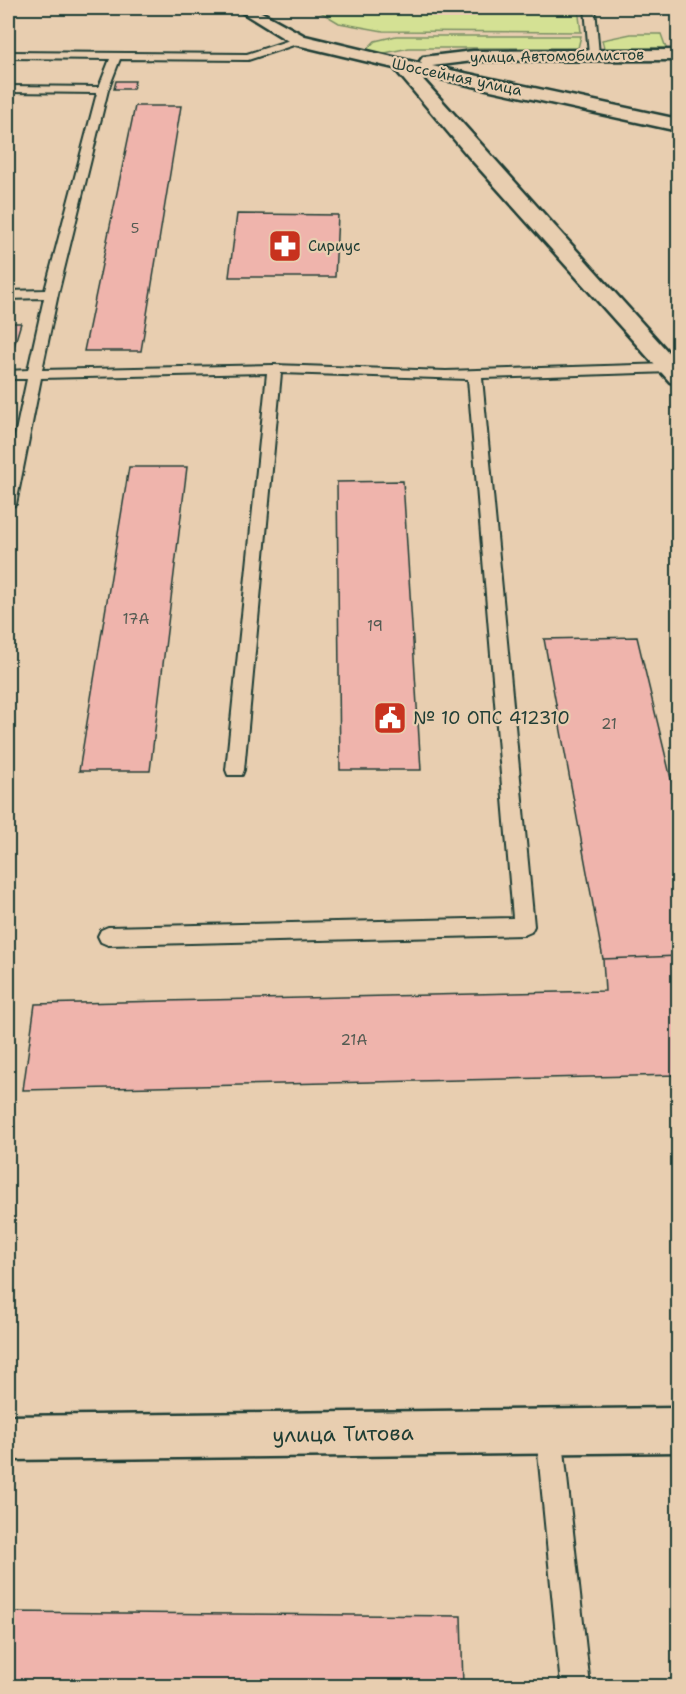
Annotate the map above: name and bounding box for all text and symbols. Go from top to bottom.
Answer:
street label: улица Автомобилистов [470,44,644,68]
street label: Шоссейная улица [390,53,525,101]
house number: 5 [131,219,139,237]
pharmacy icon: Сириус [267,228,303,264]
place label: Сириус [308,236,361,256]
house number: 17А [123,609,150,629]
house number: 19 [367,616,383,636]
public building icon: № 10 ОПС 412310 [372,700,408,736]
place label: № 10 ОПС 412310 [413,706,570,730]
house number: 21 [601,714,617,734]
house number: 21А [341,1030,368,1050]
street label: улица Титова [272,1419,414,1449]

